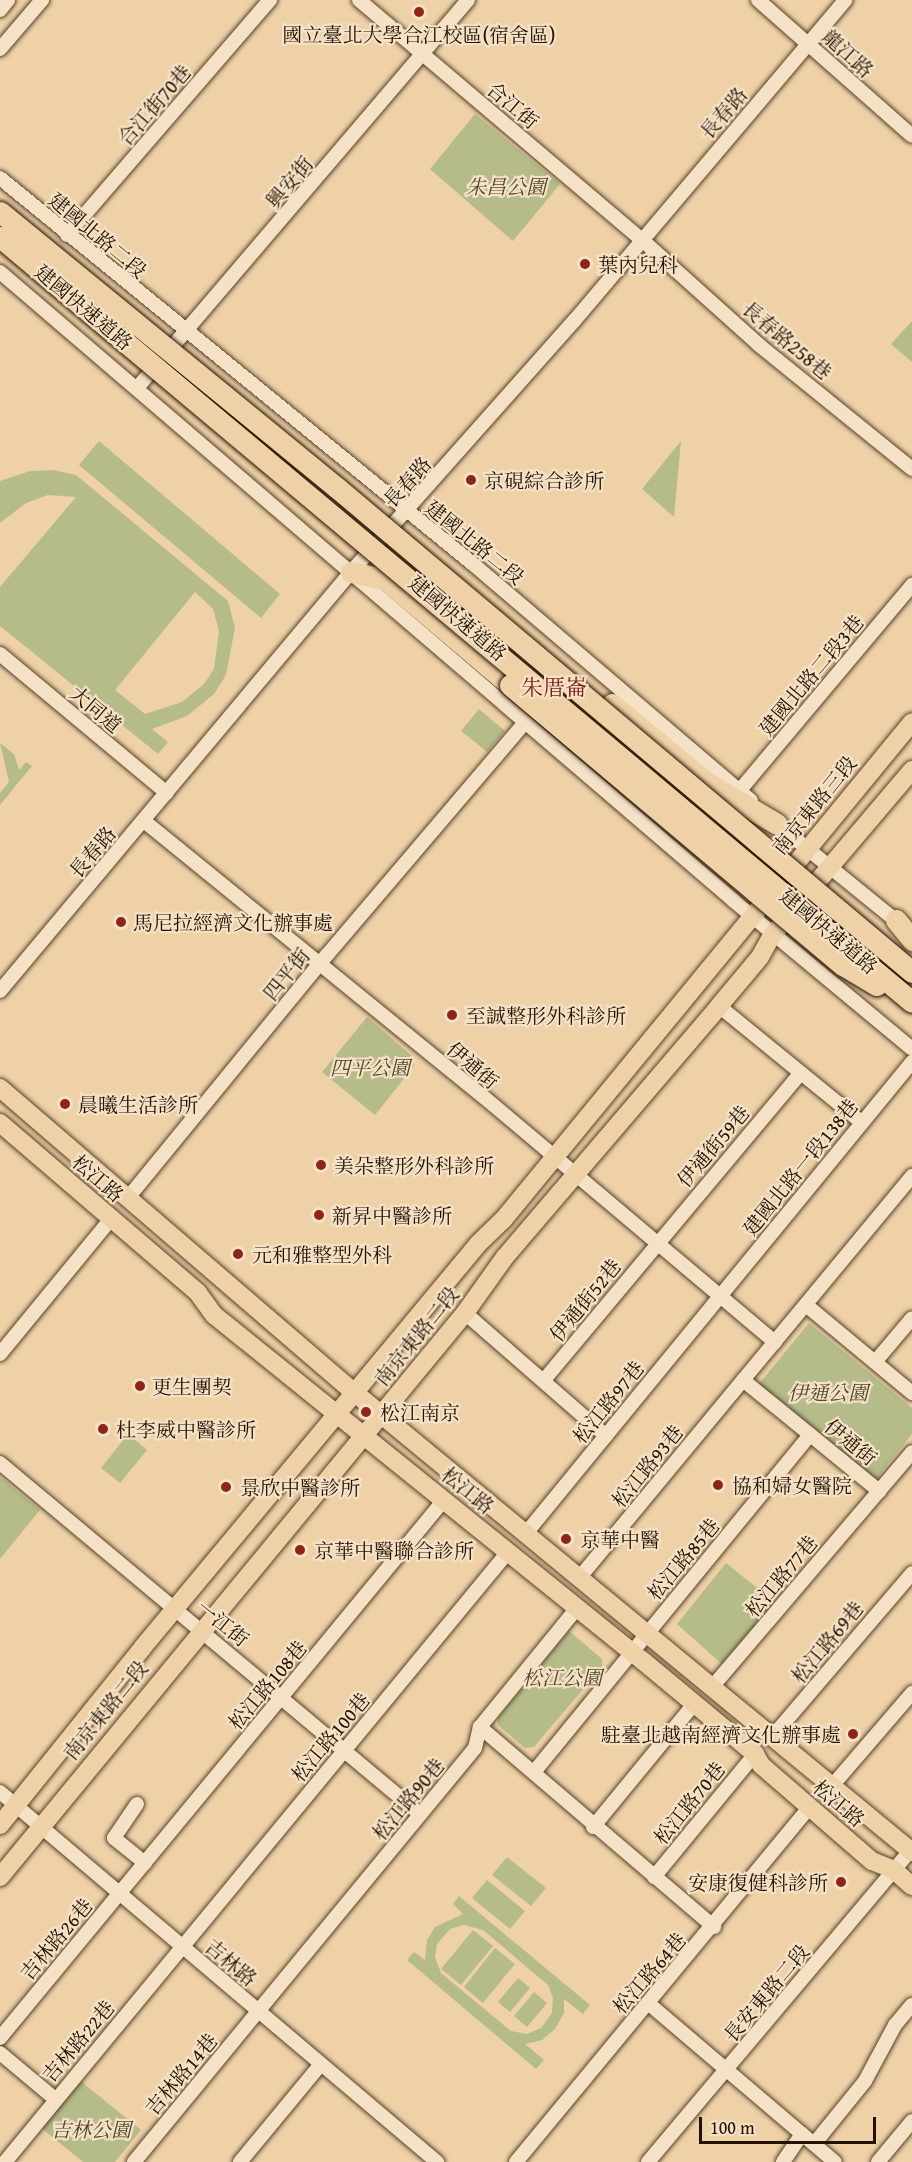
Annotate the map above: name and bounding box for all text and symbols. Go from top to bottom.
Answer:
marker: 國立臺北大學合江校區(宿舍區) [412,5,426,19]
place label: 國立臺北大學合江校區(宿舍區) [283,22,555,46]
street label: 龍江路 [818,24,878,82]
street label: 合江街70巷 [112,60,196,150]
street label: 合江街 [482,77,544,133]
street label: 長春路 [695,82,751,144]
street label: 興安街 [261,151,317,213]
park label: 朱昌公園 [466,174,546,198]
street label: 建國北路二段 [44,187,152,283]
place label: 葉內兒科 [598,252,678,276]
marker: 葉內兒科 [576,255,594,273]
street label: 建國快速道路 [30,259,138,355]
street label: 長春路258巷 [738,296,836,384]
street label: 長春路 [378,452,436,512]
place label: 京硯綜合診所 [484,468,604,492]
marker: 京硯綜合診所 [462,471,480,489]
street label: 建國北路二段 [421,495,529,589]
street label: 建國快速道路 [404,570,512,666]
street label: 建國北路二段3巷 [754,610,868,740]
district label: 朱厝崙 [521,675,587,701]
street label: 大同道 [65,681,127,737]
street label: 南京東路三段 [767,751,861,859]
street label: 長春路 [64,821,120,883]
street label: 建國快速道路 [775,883,883,979]
place label: 馬尼拉經濟文化辦事處 [133,910,333,934]
marker: 馬尼拉經濟文化辦事處 [114,915,128,929]
street label: 四平街 [258,943,314,1005]
place label: 至誠整形外科診所 [466,1003,626,1027]
marker: 至誠整形外科診所 [443,1006,461,1024]
street label: 伊通街 [442,1037,504,1093]
park label: 四平公園 [330,1055,410,1079]
place label: 晨曦生活診所 [78,1092,198,1116]
street label: 建國北路一段138巷 [738,1094,862,1240]
marker: 晨曦生活診所 [56,1095,74,1113]
street label: 伊通街59巷 [672,1100,754,1192]
street label: 松江路 [67,1149,129,1207]
place label: 美朵整形外科診所 [334,1153,494,1177]
marker: 美朵整形外科診所 [312,1156,330,1174]
place label: 新昇中醫診所 [332,1203,452,1227]
marker: 新昇中醫診所 [310,1206,328,1224]
place label: 元和雅整型外科 [252,1242,392,1266]
marker: 元和雅整型外科 [229,1245,247,1263]
street label: 伊通街52巷 [544,1254,626,1346]
street label: 南京東路二段 [369,1282,463,1390]
street label: 松江路97巷 [567,1356,649,1448]
place label: 更生團契 [152,1374,232,1398]
marker: 更生團契 [133,1379,147,1393]
park label: 伊通公園 [788,1380,868,1404]
place label: 松江南京 [380,1400,460,1424]
marker: 松江南京 [357,1403,375,1421]
street label: 伊通街 [820,1414,882,1470]
place label: 杜李威中醫診所 [116,1417,256,1441]
marker: 杜李威中醫診所 [94,1420,112,1438]
street label: 松江路93巷 [606,1420,688,1512]
street label: 松江路 [437,1462,499,1518]
place label: 協和婦女醫院 [732,1473,852,1497]
place label: 景欣中醫診所 [240,1475,360,1499]
marker: 協和婦女醫院 [709,1476,727,1494]
marker: 景欣中醫診所 [217,1478,235,1496]
street label: 松江路85巷 [642,1513,724,1605]
place label: 京華中醫 [580,1527,660,1551]
marker: 京華中醫 [557,1530,575,1548]
street label: 松江路77巷 [740,1530,822,1622]
place label: 京華中醫聯合診所 [314,1538,474,1562]
marker: 京華中醫聯合診所 [291,1541,309,1559]
street label: 一江街 [192,1595,254,1651]
street label: 松江路69巷 [786,1596,868,1688]
street label: 松江路108巷 [223,1636,311,1734]
street label: 南京東路二段 [58,1656,152,1764]
park label: 松江公園 [522,1665,602,1689]
street label: 松江路100巷 [286,1688,374,1786]
place label: 駐臺北越南經濟文化辦事處 [601,1722,841,1746]
marker: 駐臺北越南經濟文化辦事處 [846,1727,860,1741]
street label: 松江路90巷 [367,1753,449,1845]
street label: 松江路70巷 [648,1757,730,1849]
street label: 松江路 [808,1775,870,1831]
place label: 安康復健科診所 [688,1870,828,1894]
marker: 安康復健科診所 [832,1873,850,1891]
street label: 吉林路26巷 [15,1893,97,1985]
street label: 松江路64巷 [607,1928,691,2018]
street label: 吉林路 [200,1934,262,1990]
street label: 長安東路二段 [718,1939,814,2047]
street label: 吉林路22巷 [37,1995,119,2087]
street label: 吉林路14巷 [140,2028,222,2120]
scale bar [702,2105,879,2143]
text: 100 m [710,2114,755,2141]
park label: 吉林公園 [51,2117,131,2141]

